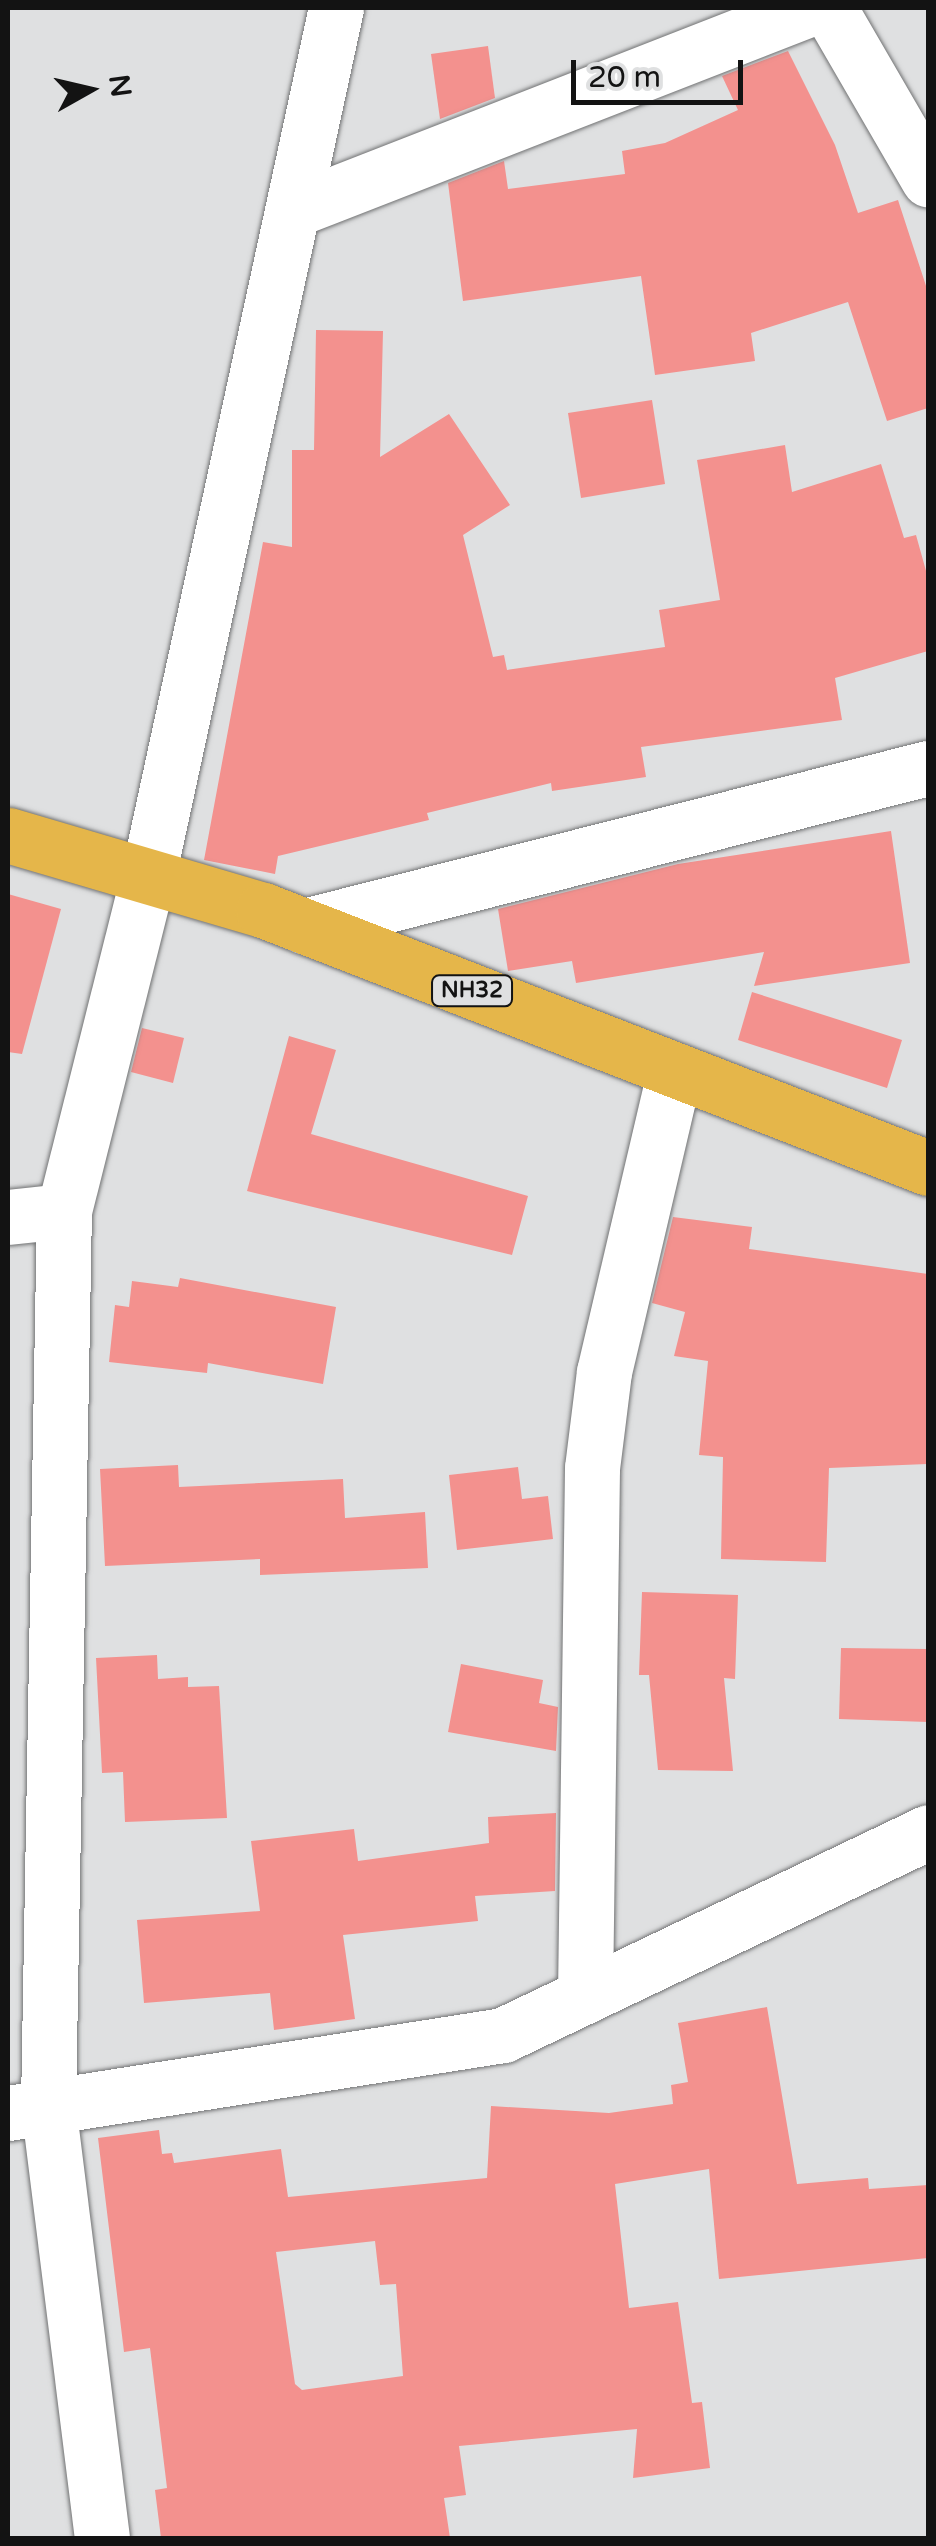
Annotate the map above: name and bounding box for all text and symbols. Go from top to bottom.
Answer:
north arrow [40,40,140,140]
scale bar [576,40,748,102]
text: 20 m [588,59,661,96]
text: N [101,72,138,99]
road number: NH32 [430,974,514,1008]

